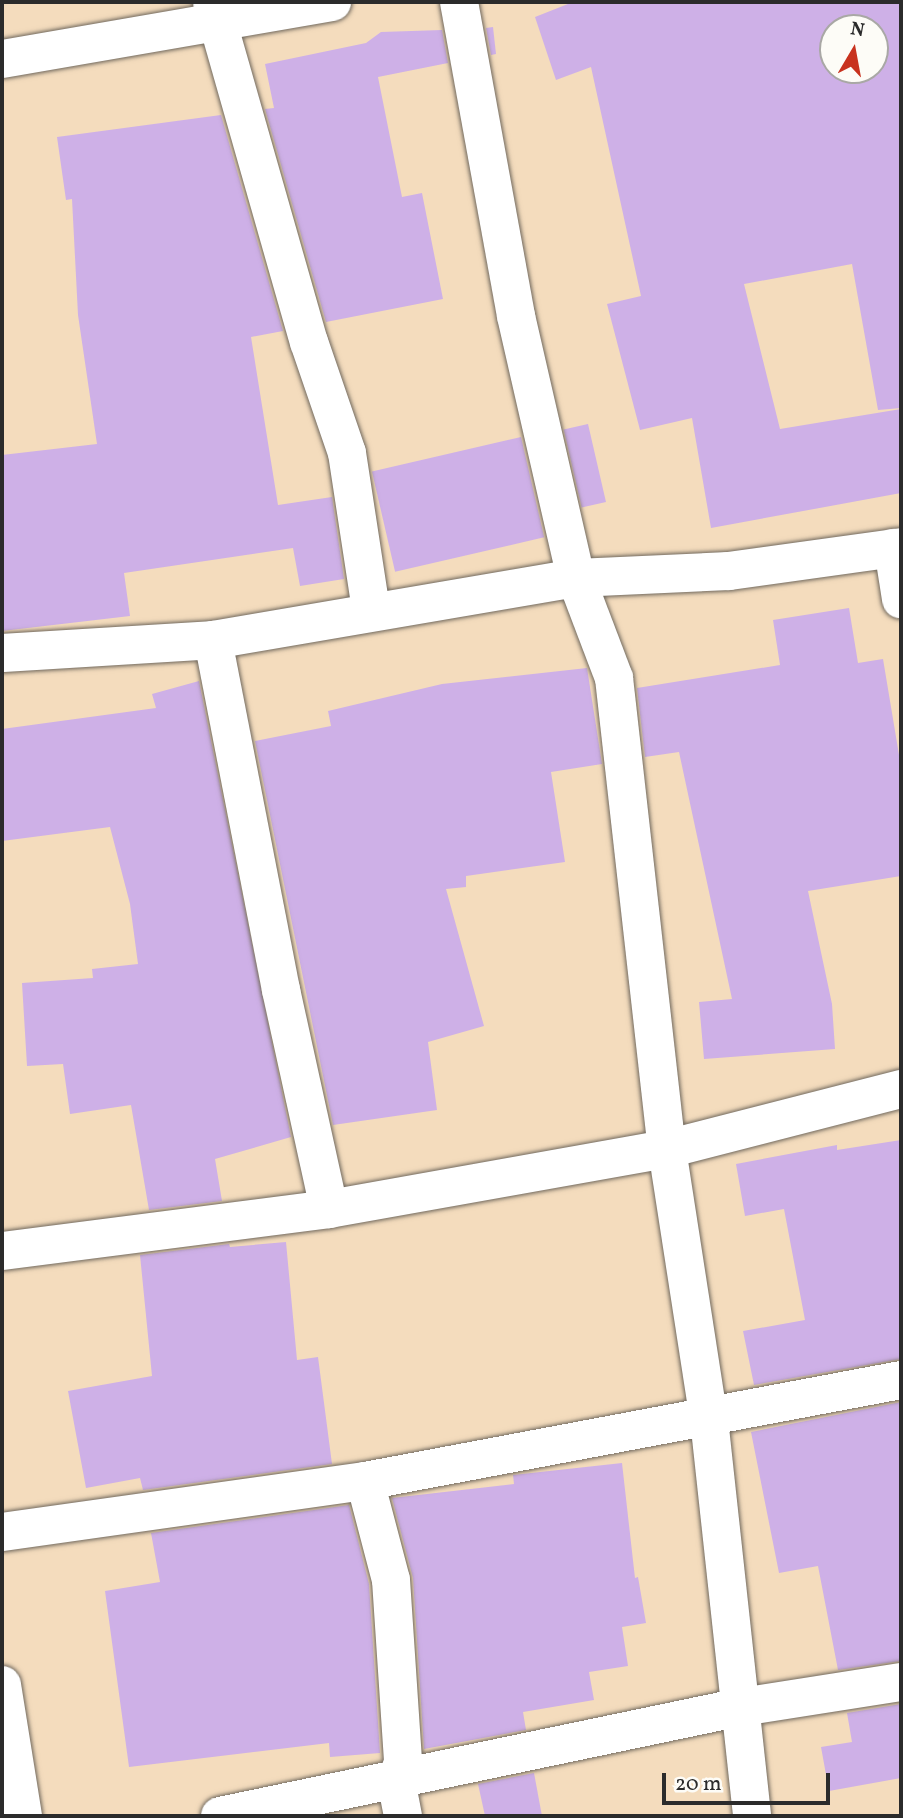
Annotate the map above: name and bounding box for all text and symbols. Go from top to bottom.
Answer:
north arrow [819,14,889,84]
text: N [848,16,866,44]
scale bar [665,1758,833,1802]
text: 20 m [675,1770,721,1799]

